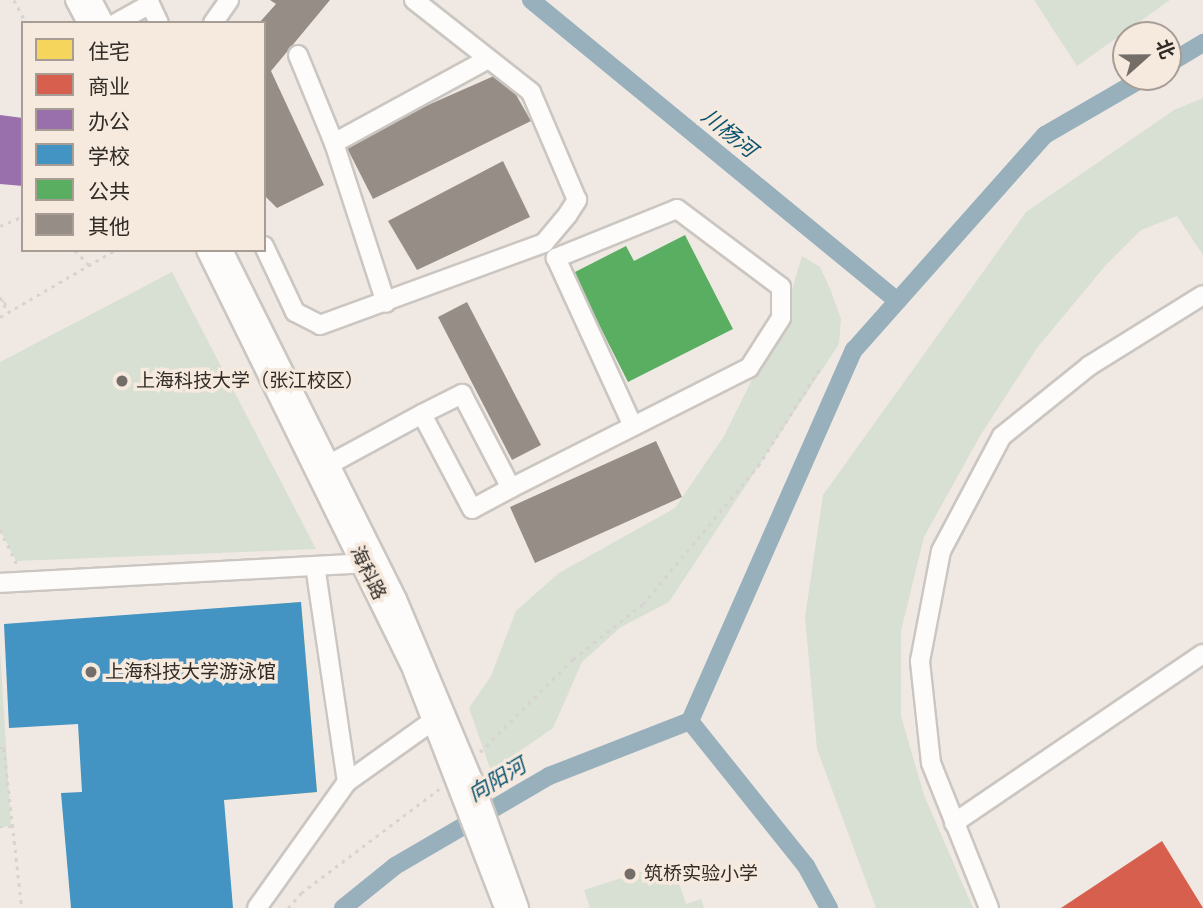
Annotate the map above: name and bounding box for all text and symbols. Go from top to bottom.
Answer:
legend [21,21,266,252]
north arrow [1112,21,1182,91]
text: 北 [1151,36,1179,62]
text: 住宅 [88,40,130,64]
text: 商业 [88,75,130,99]
water label: 川杨河 [697,103,761,163]
text: 办公 [88,110,130,134]
text: 学校 [88,145,130,169]
text: 公共 [88,180,130,204]
text: 其他 [88,215,130,239]
place label: 上海科技大学（张江校区） [136,370,364,392]
marker: 上海科技大学（张江校区） [114,373,130,389]
street label: 海科路 [345,542,391,604]
place label: 上海科技大学游泳馆 [105,661,276,683]
marker: 上海科技大学游泳馆 [83,664,99,680]
water label: 向阳河 [464,753,530,807]
place label: 筑桥实验小学 [644,863,758,885]
marker: 筑桥实验小学 [622,866,638,882]

